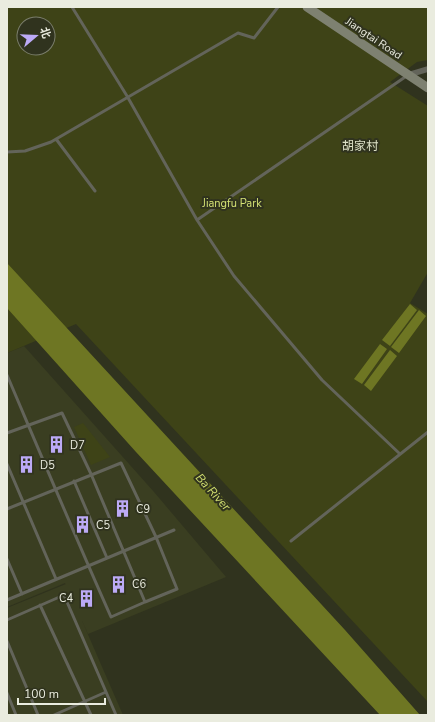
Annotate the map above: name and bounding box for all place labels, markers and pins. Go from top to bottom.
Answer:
building icon: D7 [47,435,67,455]
place label: D7 [70,438,85,453]
building icon: D5 [17,455,37,475]
place label: D5 [40,458,55,473]
building icon: C9 [113,499,133,519]
place label: C9 [136,502,150,517]
building icon: C5 [73,515,93,535]
place label: C5 [96,518,110,533]
building icon: C6 [109,574,129,594]
place label: C6 [132,577,146,592]
building icon: C4 [76,588,96,608]
place label: C4 [59,591,73,606]

